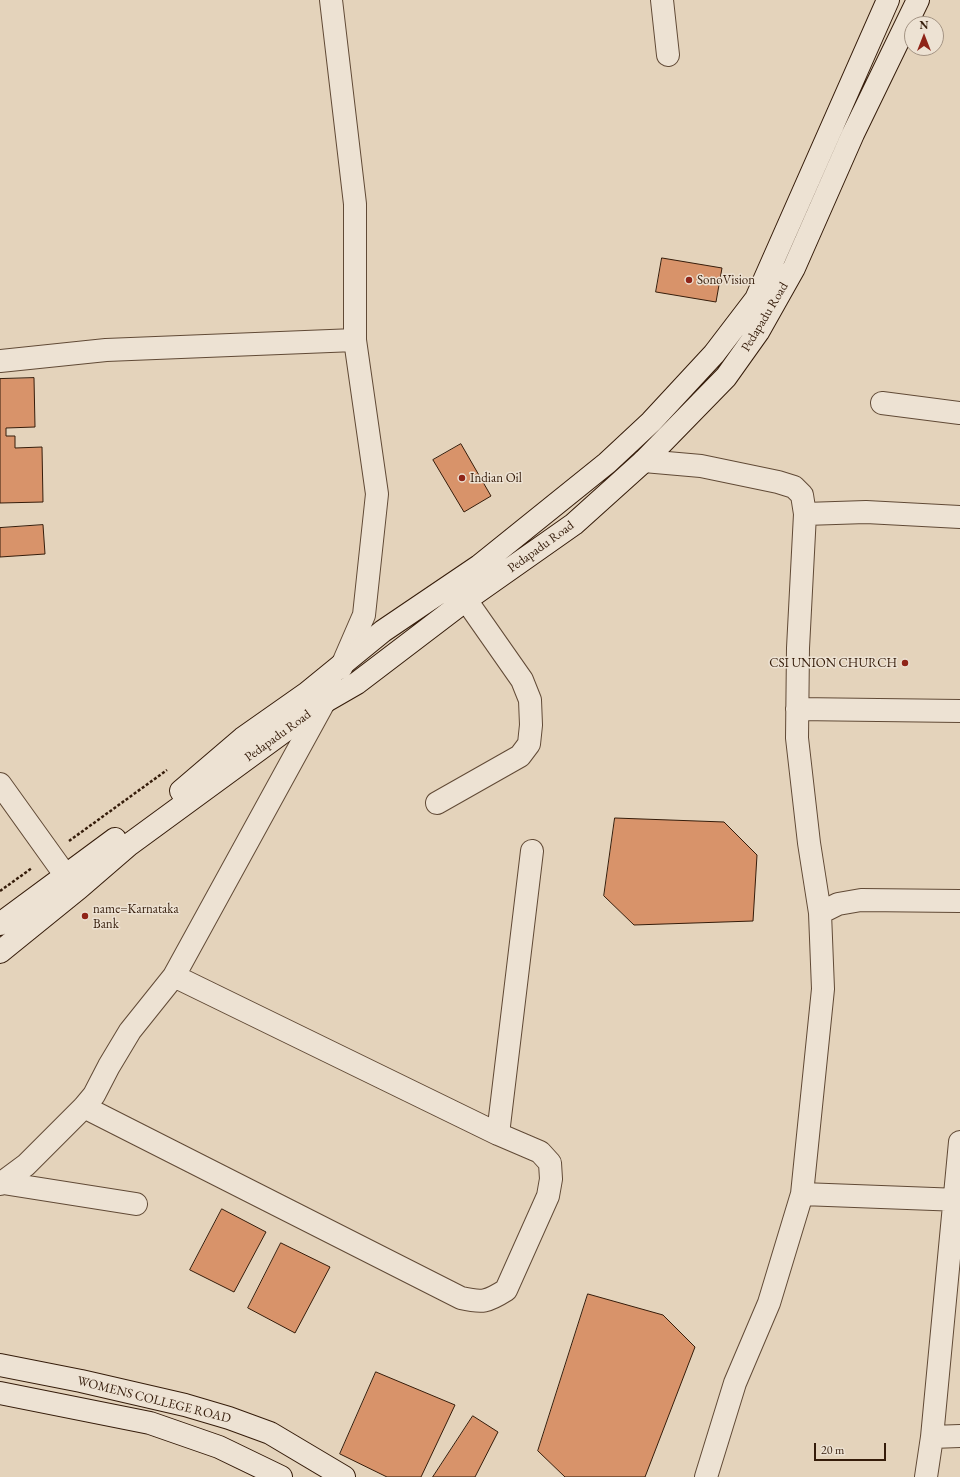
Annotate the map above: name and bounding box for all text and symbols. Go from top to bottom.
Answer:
north arrow [904,16,944,56]
text: N [920,18,928,32]
place label: SonoVision [697,272,755,288]
marker: SonoVision [684,275,694,285]
street label: Pedapadu Road [738,279,792,355]
place label: Indian Oil [470,470,522,486]
marker: Indian Oil [457,473,467,483]
street label: Pedapadu Road [505,518,577,576]
place label: CSI UNION CHURCH [769,655,897,671]
marker: CSI UNION CHURCH [900,658,910,668]
street label: Pedapadu Road [242,707,314,765]
place label: name=Karnataka Bank [93,901,179,932]
marker: name=Karnataka Bank [80,911,90,921]
street label: WOMENS COLLEGE ROAD [75,1373,233,1427]
scale bar [816,1435,888,1461]
text: 20 m [821,1442,844,1458]

